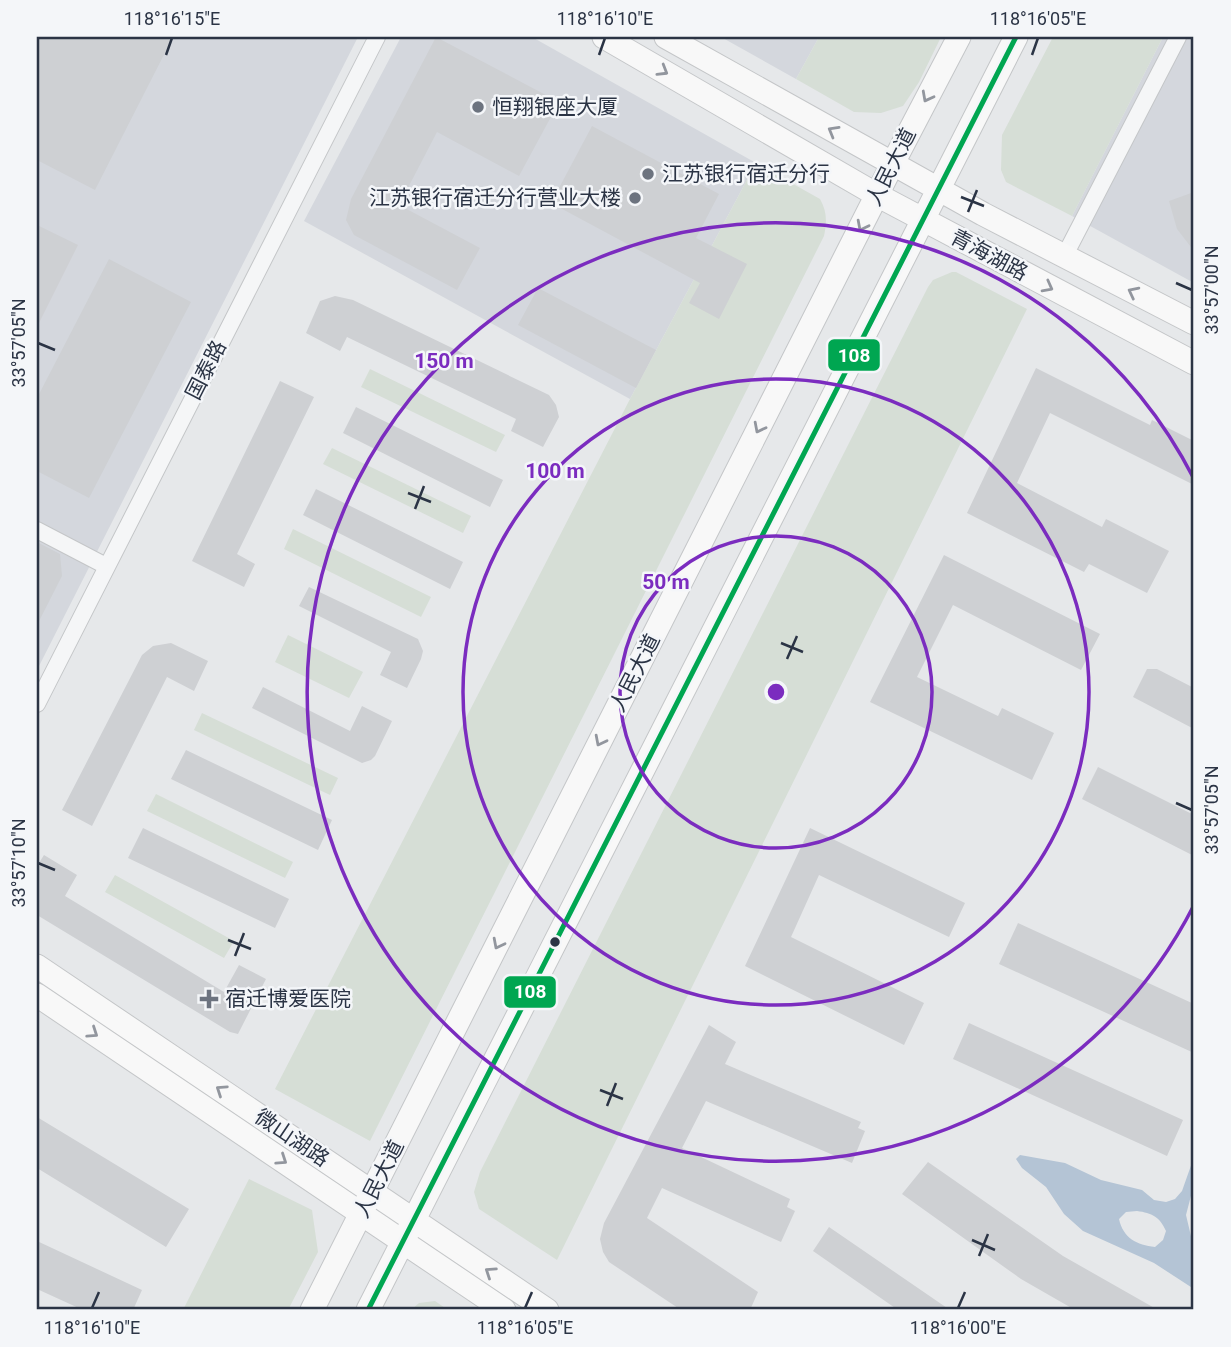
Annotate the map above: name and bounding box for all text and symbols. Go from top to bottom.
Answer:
text: 118°16'15"E [124,8,220,29]
text: 118°16'10"E [557,8,653,29]
text: 118°16'05"E [990,8,1086,29]
one-way arrow [655,63,668,76]
one-way arrow [922,90,935,102]
place label: 恒翔银座大厦 [492,95,618,119]
marker: 恒翔银座大厦 [470,99,486,115]
street label: 人民大道 [861,124,921,210]
one-way arrow [827,126,840,139]
place label: 江苏银行宿迁分行 [662,162,830,186]
marker: 江苏银行宿迁分行 [640,166,656,182]
place label: 江苏银行宿迁分行营业大楼 [369,186,621,210]
marker: 江苏银行宿迁分行营业大楼 [627,190,643,206]
one-way arrow [856,219,870,231]
street label: 青海湖路 [946,225,1032,285]
text: 33°57'00"N [1201,245,1222,335]
one-way arrow [1041,278,1054,292]
one-way arrow [1128,287,1141,301]
text: 33°57'05"N [8,298,29,388]
street label: 国泰路 [181,336,231,404]
line badge: 108 [827,338,881,372]
text: 108 [838,344,870,367]
text: 150 m [414,349,474,373]
one-way arrow [753,421,767,434]
text: 100 m [525,459,585,483]
text: 50 m [642,570,690,594]
street label: 人民大道 [605,630,665,716]
centre of rings [764,680,788,704]
one-way arrow [595,734,609,746]
text: 33°57'05"N [1201,765,1222,855]
text: 33°57'10"N [8,818,29,908]
unlabelled marker [548,935,562,949]
one-way arrow [492,937,506,949]
line badge: 108 [503,975,557,1009]
text: 108 [514,980,546,1003]
place label: 宿迁博爱医院 [225,987,351,1011]
marker: 宿迁博爱医院 [199,989,219,1009]
one-way arrow [86,1025,99,1038]
one-way arrow [216,1085,229,1098]
street label: 微山湖路 [250,1105,334,1171]
street label: 人民大道 [349,1136,409,1222]
one-way arrow [274,1152,287,1164]
one-way arrow [485,1267,498,1280]
text: 118°16'10"E [44,1317,140,1338]
text: 118°16'05"E [477,1317,573,1338]
text: 118°16'00"E [910,1317,1006,1338]

